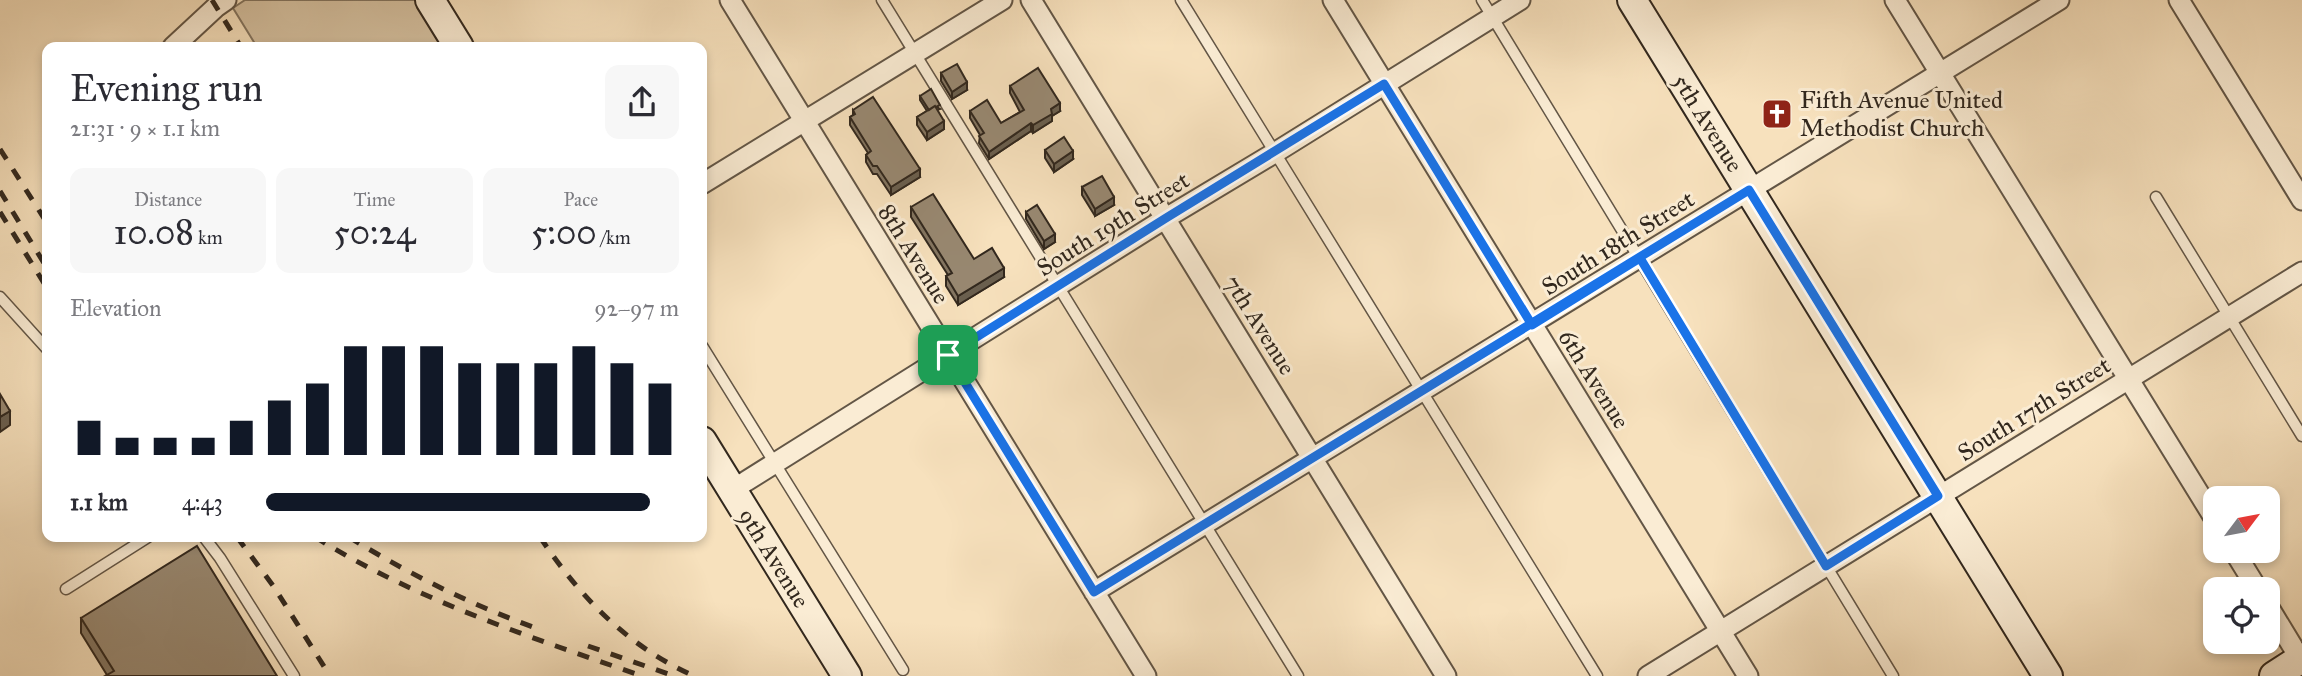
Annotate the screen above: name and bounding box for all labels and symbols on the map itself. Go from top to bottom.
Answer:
street label: 5th Avenue [1666,68,1750,178]
place label: Fifth Avenue United Methodist Church [1800,85,2003,143]
church icon: Fifth Avenue United Methodist Church [1760,97,1794,131]
street label: South 19th Street [1031,165,1195,283]
street label: South 18th Street [1536,184,1700,302]
street label: 8th Avenue [872,199,956,309]
street label: 7th Avenue [1218,270,1302,380]
street label: 6th Avenue [1552,324,1636,434]
pin [918,325,978,385]
street label: South 17th Street [1952,350,2116,468]
north arrow [2203,486,2280,564]
street label: 9th Avenue [732,503,816,613]

